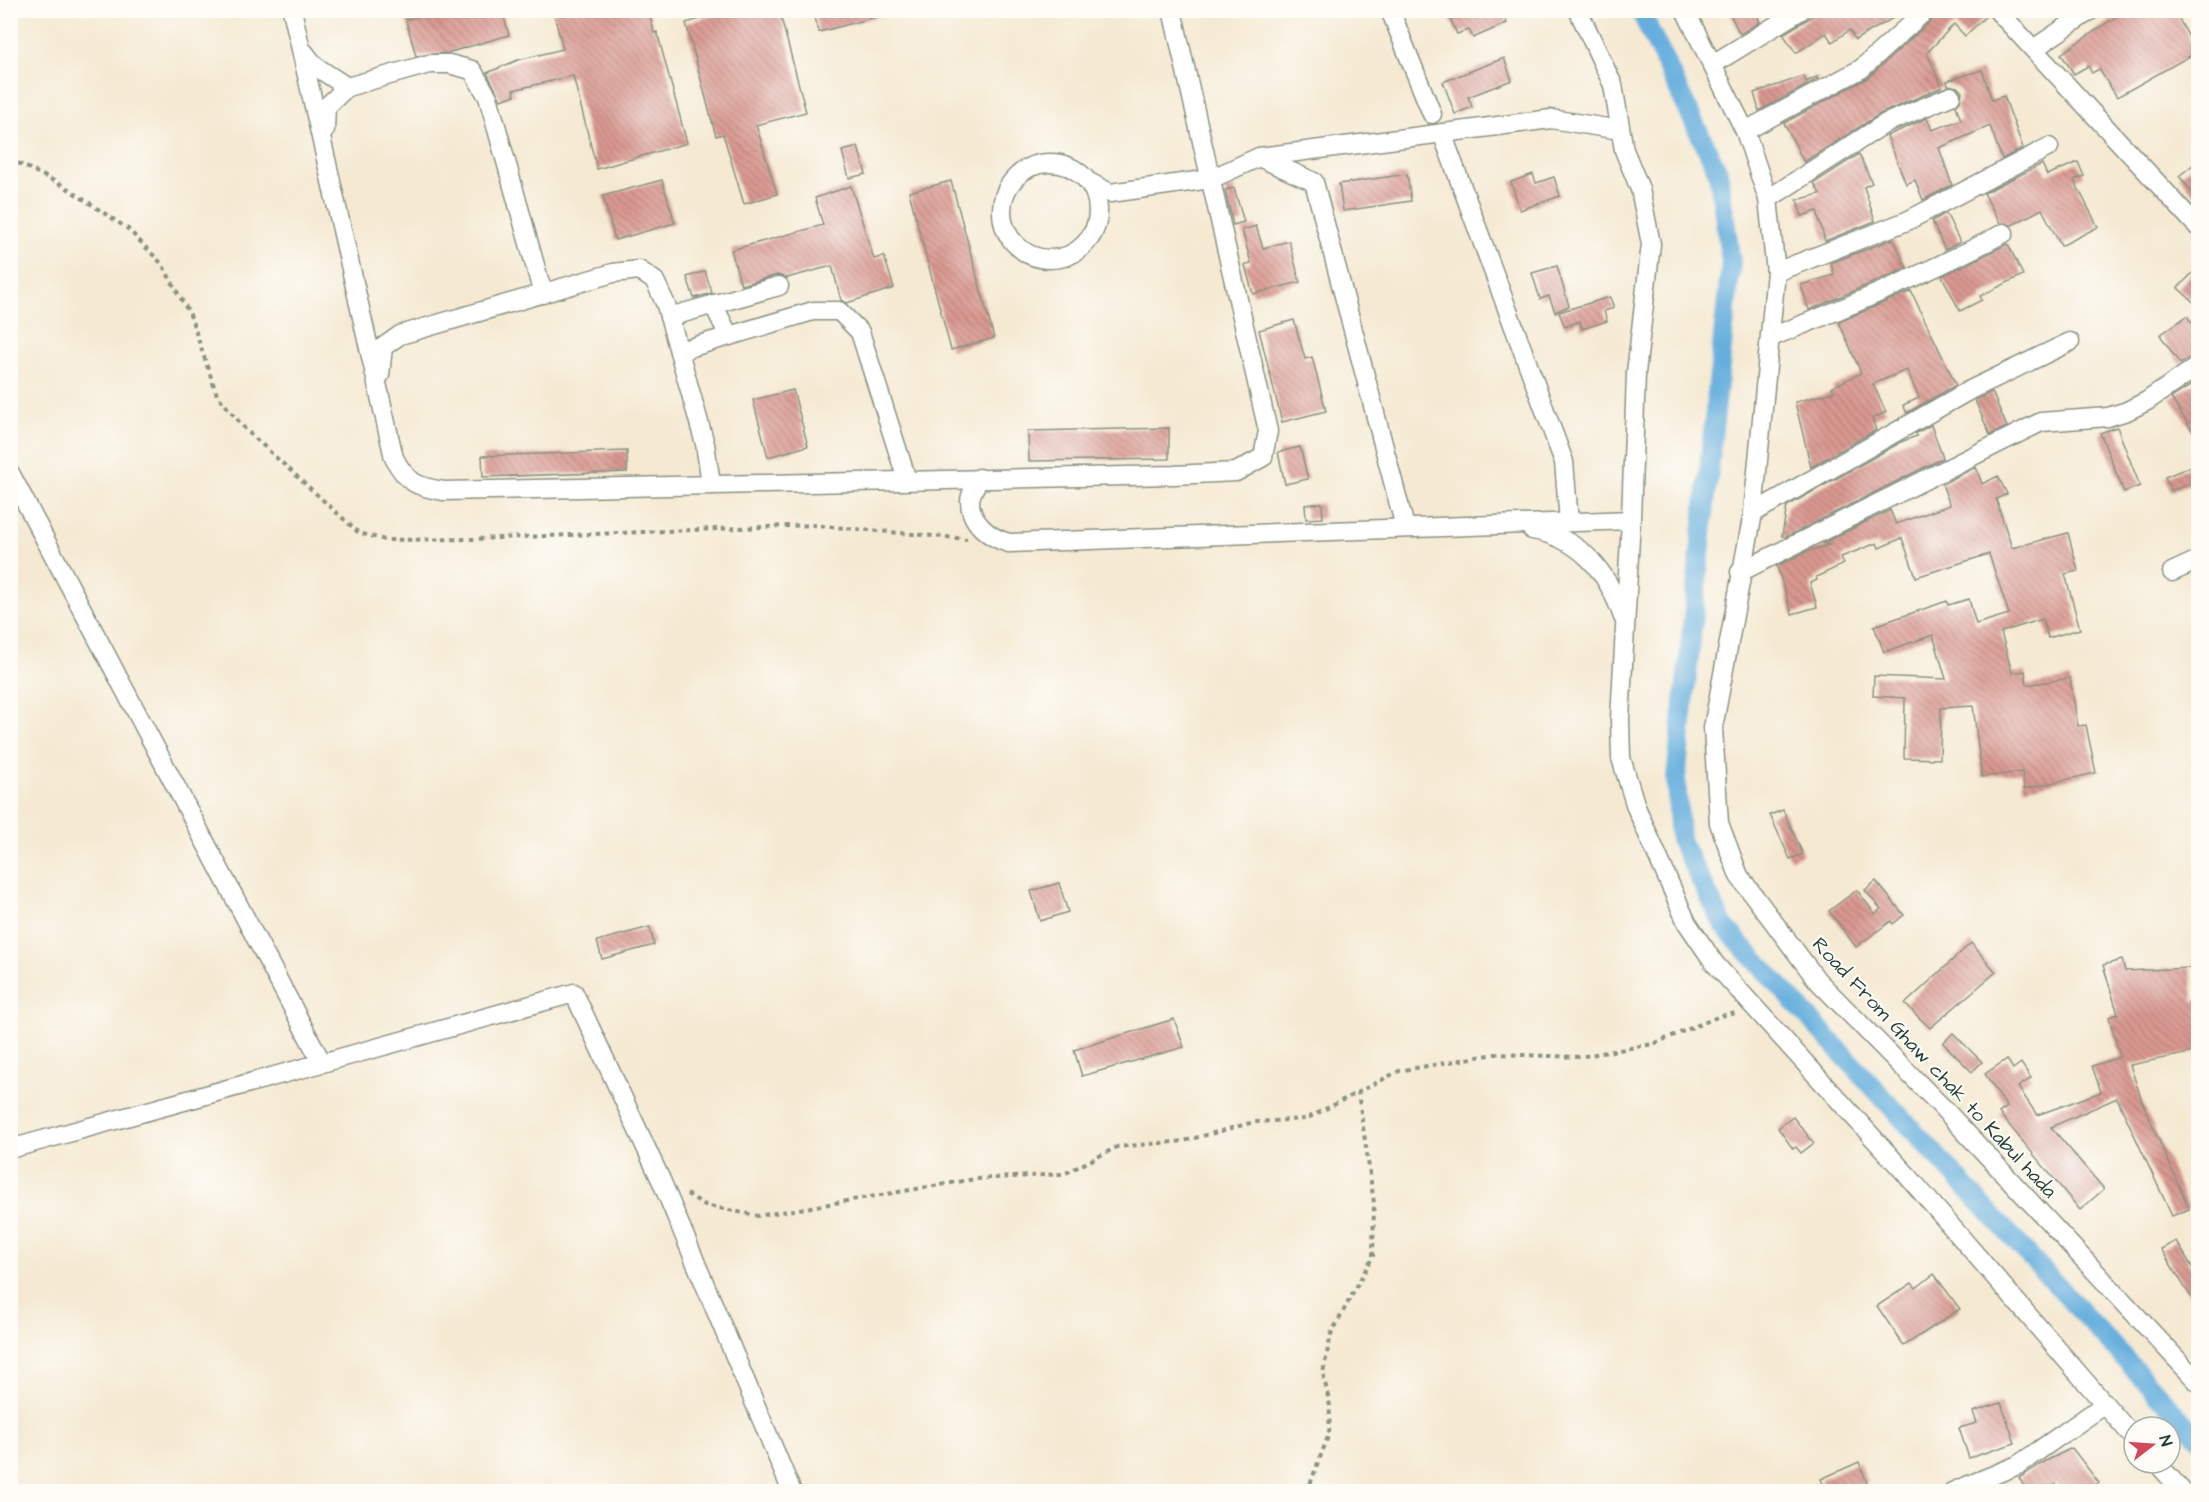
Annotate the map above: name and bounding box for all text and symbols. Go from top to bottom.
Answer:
street label: Road From Ghaw chak to Kabul hada [1806,931,2063,1204]
north arrow [2122,1415,2182,1475]
text: N [2153,1433,2177,1449]

